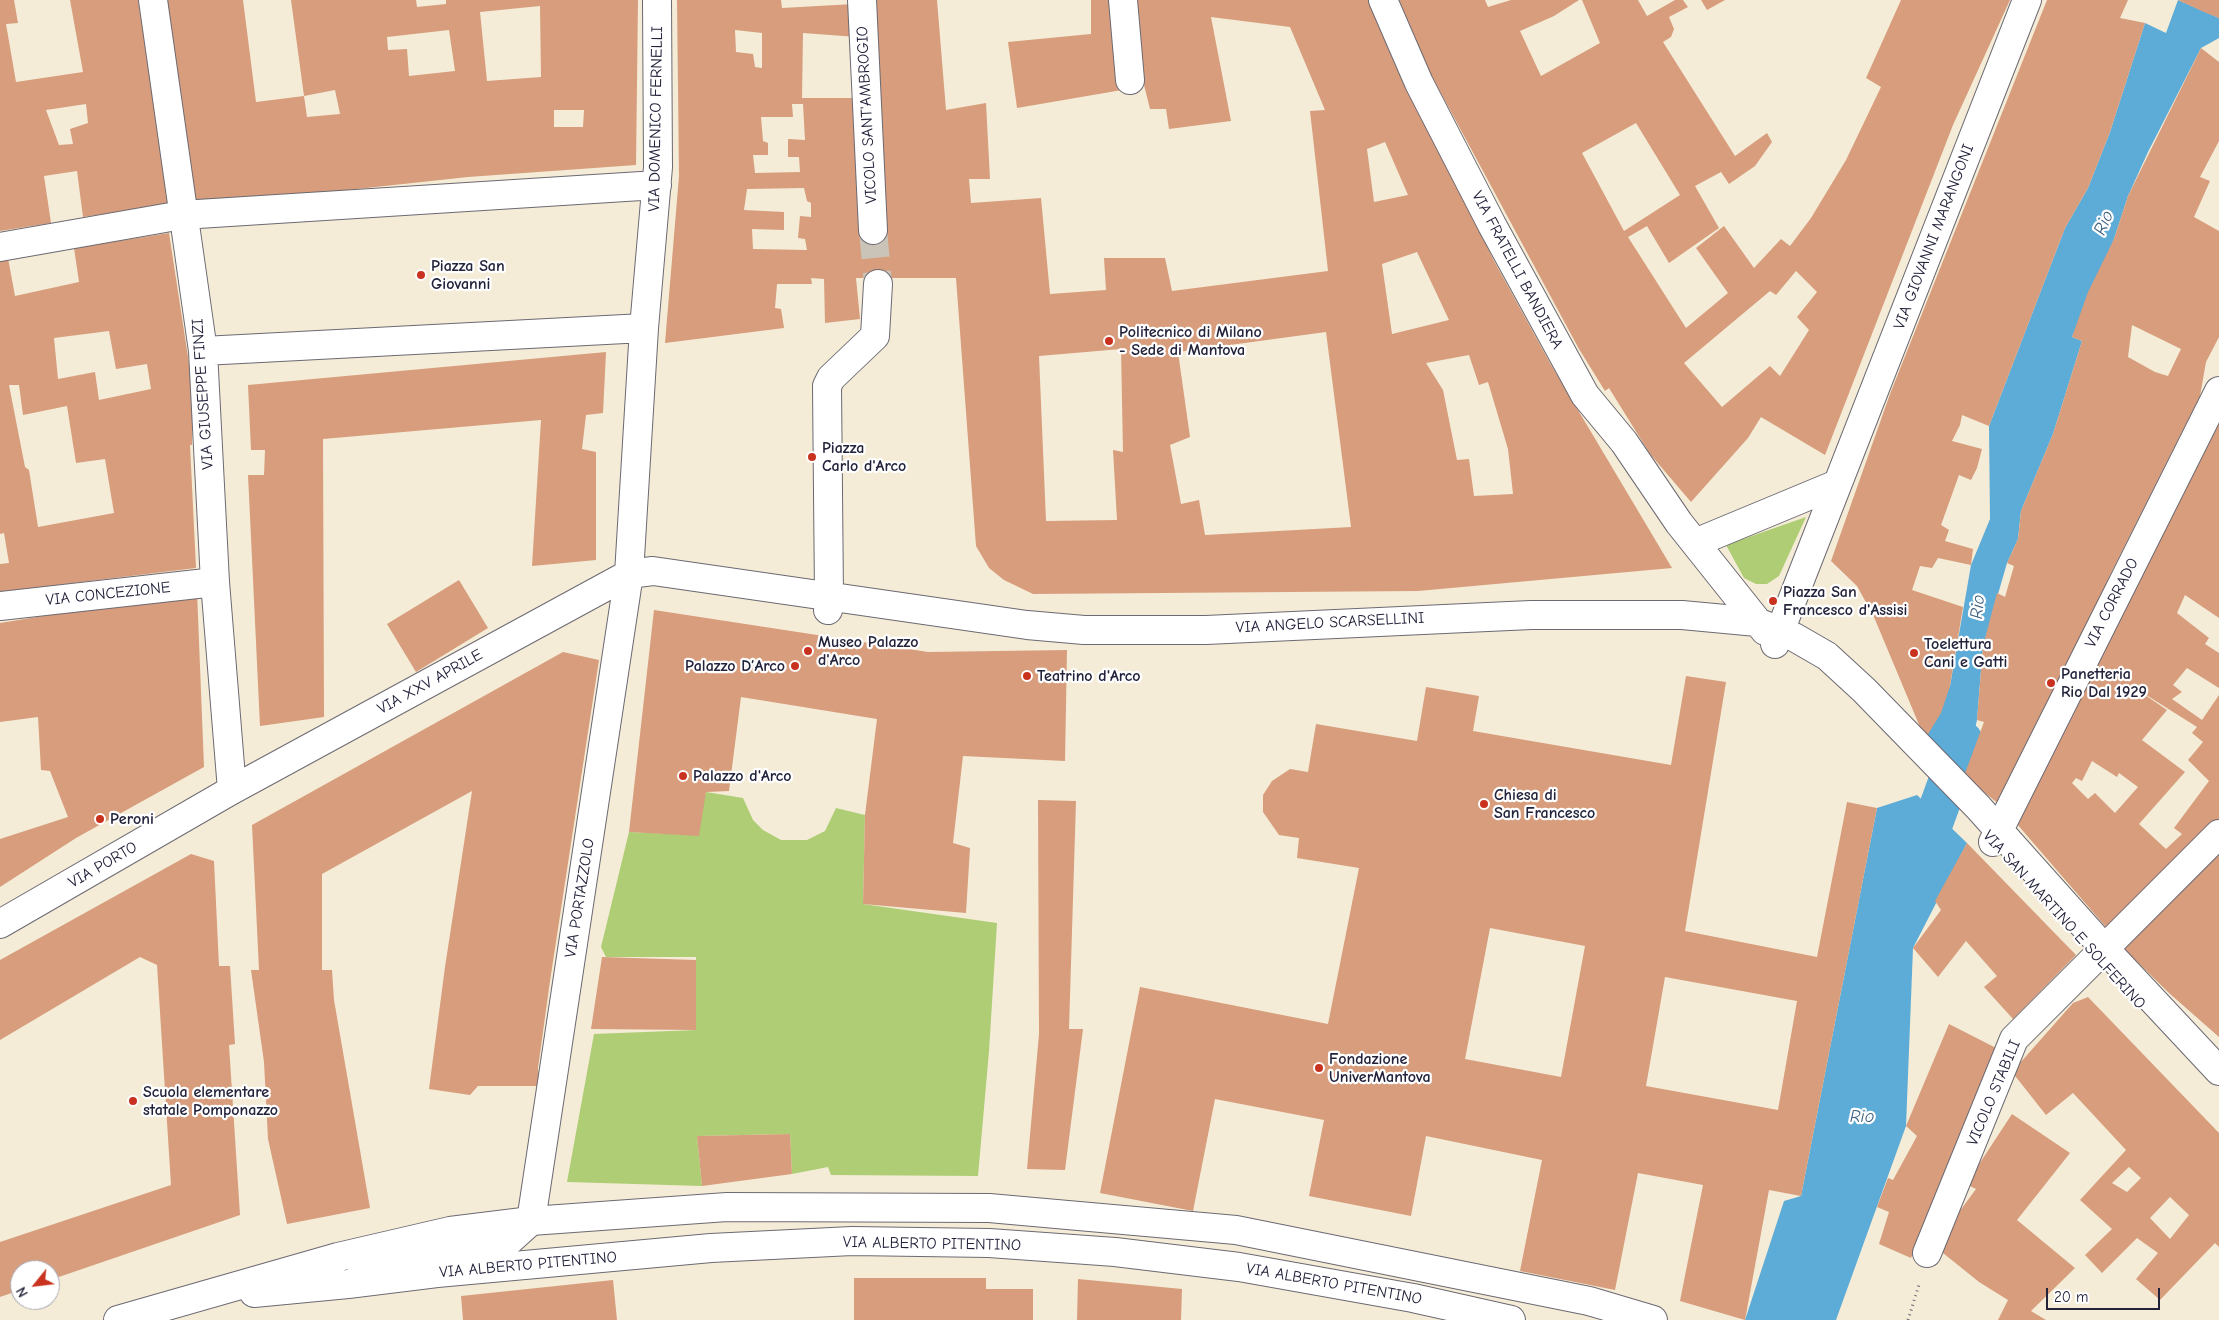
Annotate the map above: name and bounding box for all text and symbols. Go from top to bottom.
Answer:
street label: VIA DOMENICO FERNELLI [645,26,667,212]
street label: VICOLO SANT'AMBROGIO [853,26,881,204]
street label: VIA GIOVANNI MARANGONI [1890,142,1978,332]
street label: VIA FRATELLI BANDIERA [1467,188,1567,352]
water label: Rio [2089,208,2119,238]
place label: Piazza San Giovanni [431,256,505,294]
marker: Piazza San Giovanni [415,269,427,281]
street label: VIA GIUSEPPE FINZI [188,318,218,470]
place label: Politecnico di Milano - Sede di Mantova [1119,322,1262,360]
marker: Politecnico di Milano - Sede di Mantova [1103,335,1115,347]
place label: Piazza Carlo d'Arco [822,438,906,476]
marker: Piazza Carlo d'Arco [806,451,818,463]
street label: VIA CORRADO [2081,555,2143,651]
street label: VIA CONCEZIONE [45,578,171,610]
place label: Piazza San Francesco d'Assisi [1783,582,1907,620]
water label: Rio [1966,594,1990,620]
marker: Piazza San Francesco d'Assisi [1767,595,1779,607]
street label: VIA ANGELO SCARSELLINI [1235,608,1425,638]
place label: Museo Palazzo d'Arco [818,632,918,670]
place label: Toelettura Cani e Gatti [1924,634,2007,672]
street label: VIA XXV APRILE [374,645,486,719]
marker: Museo Palazzo d'Arco [802,645,814,657]
marker: Toelettura Cani e Gatti [1908,647,1920,659]
place label: Palazzo D’Arco [685,656,785,676]
marker: Palazzo D’Arco [789,660,801,672]
place label: Panetteria Rio Dal 1929 [2061,664,2147,702]
place label: Teatrino d'Arco [1037,666,1141,686]
marker: Teatrino d'Arco [1021,670,1033,682]
marker: Panetteria Rio Dal 1929 [2045,677,2057,689]
place label: Palazzo d'Arco [693,766,792,786]
marker: Palazzo d'Arco [677,770,689,782]
place label: Chiesa di San Francesco [1494,785,1595,823]
marker: Chiesa di San Francesco [1478,798,1490,810]
place label: Peroni [110,809,154,829]
marker: Peroni [94,813,106,825]
street label: VIA SAN MARTINO E SOLFERINO [1979,827,2149,1013]
street label: VIA PORTAZZOLO [561,837,599,959]
street label: VIA PORTO [65,838,141,892]
street label: VICOLO STABILI [1963,1037,2025,1149]
place label: Fondazione UniverMantova [1329,1049,1431,1087]
marker: Fondazione UniverMantova [1313,1062,1325,1074]
place label: Scuola elementare statale Pomponazzo [143,1082,278,1120]
marker: Scuola elementare statale Pomponazzo [127,1095,139,1107]
water label: Rio [1850,1106,1874,1128]
street label: VIA ALBERTO PITENTINO [843,1233,1021,1255]
street label: VIA ALBERTO PITENTINO [438,1248,618,1282]
street label: VIA ALBERTO PITENTINO [1245,1259,1423,1309]
north arrow [10,1260,60,1310]
scale bar [2049,1278,2163,1310]
text: N [13,1284,32,1300]
text: 20 m [2054,1288,2088,1306]

